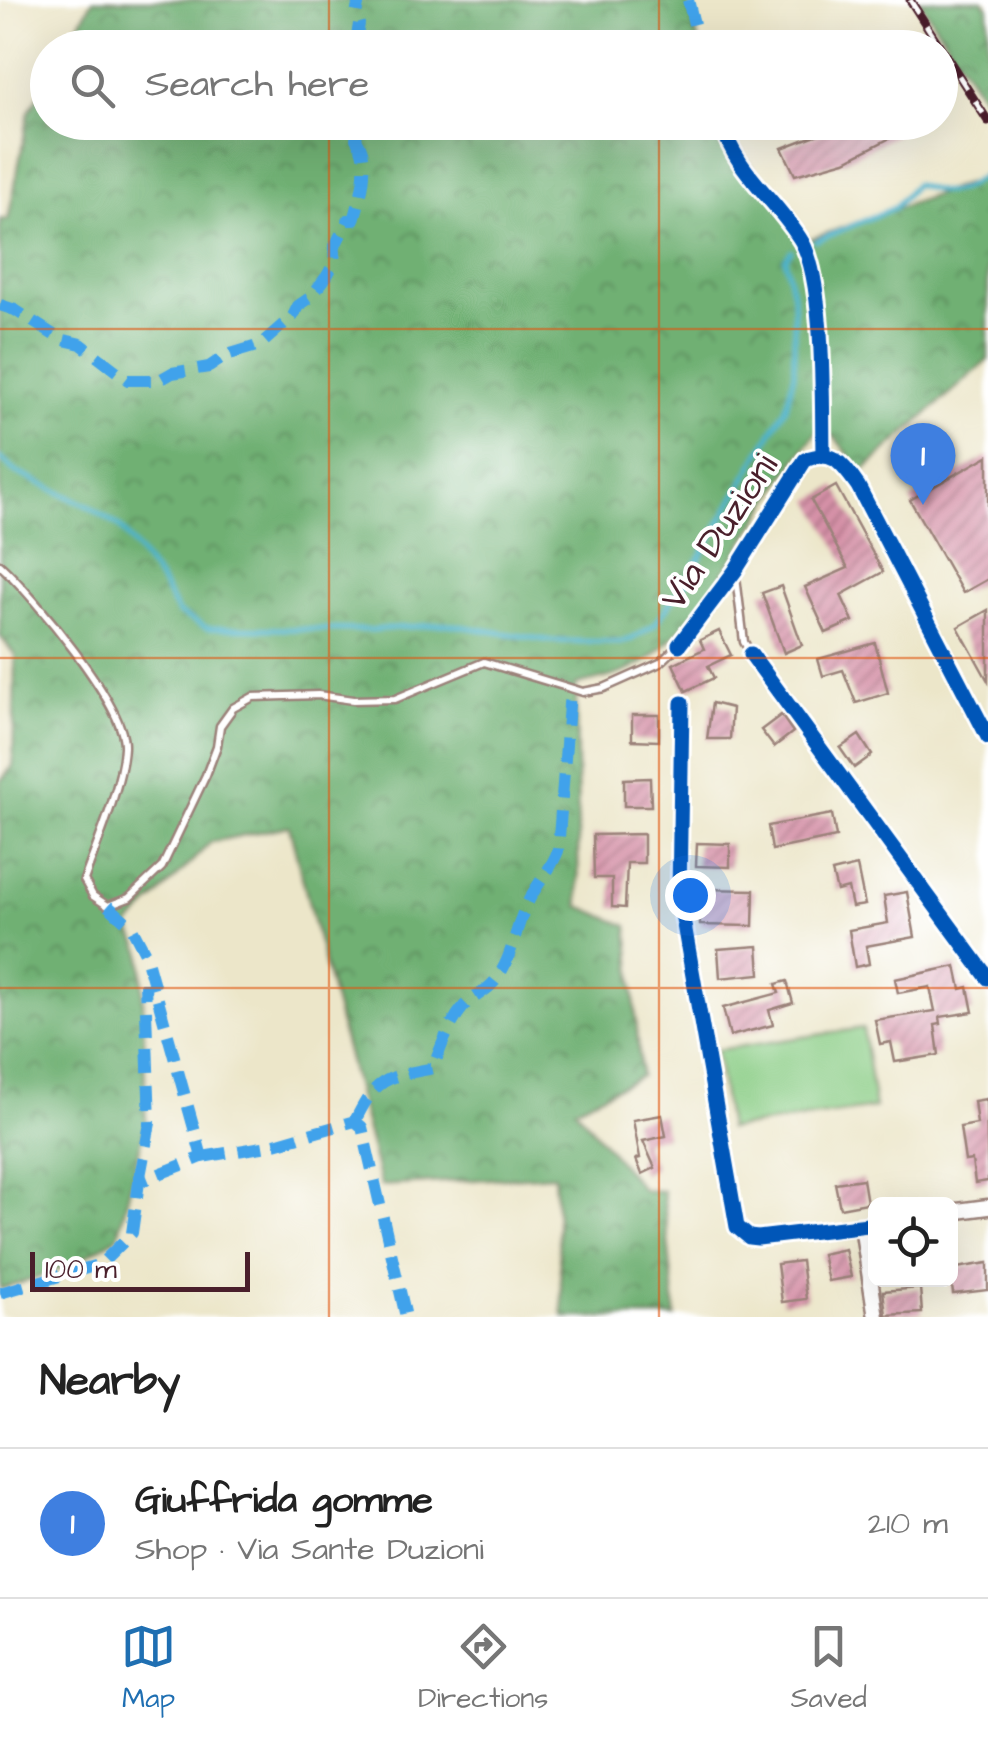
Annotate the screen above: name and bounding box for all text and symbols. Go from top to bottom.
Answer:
search box [30,30,958,140]
icon: search [65,58,120,113]
text: Search here [145,59,369,111]
pin: 1 [890,422,956,505]
street label: Via Duzioni [648,443,791,621]
your location [665,870,716,921]
map controls [868,1197,958,1287]
button: locate [868,1197,958,1287]
scale bar [30,1247,250,1292]
text: 100 m [45,1250,117,1289]
text: Nearby [40,1353,180,1411]
text: Giuffrida gomme [135,1475,433,1527]
text: 1 [70,1501,75,1546]
text: 210 m [868,1501,948,1546]
text: Shop · Via Sante Duzioni [135,1527,484,1572]
tab: Map [121,1619,176,1718]
tab: Directions [418,1619,548,1718]
tab: Saved [791,1619,867,1718]

